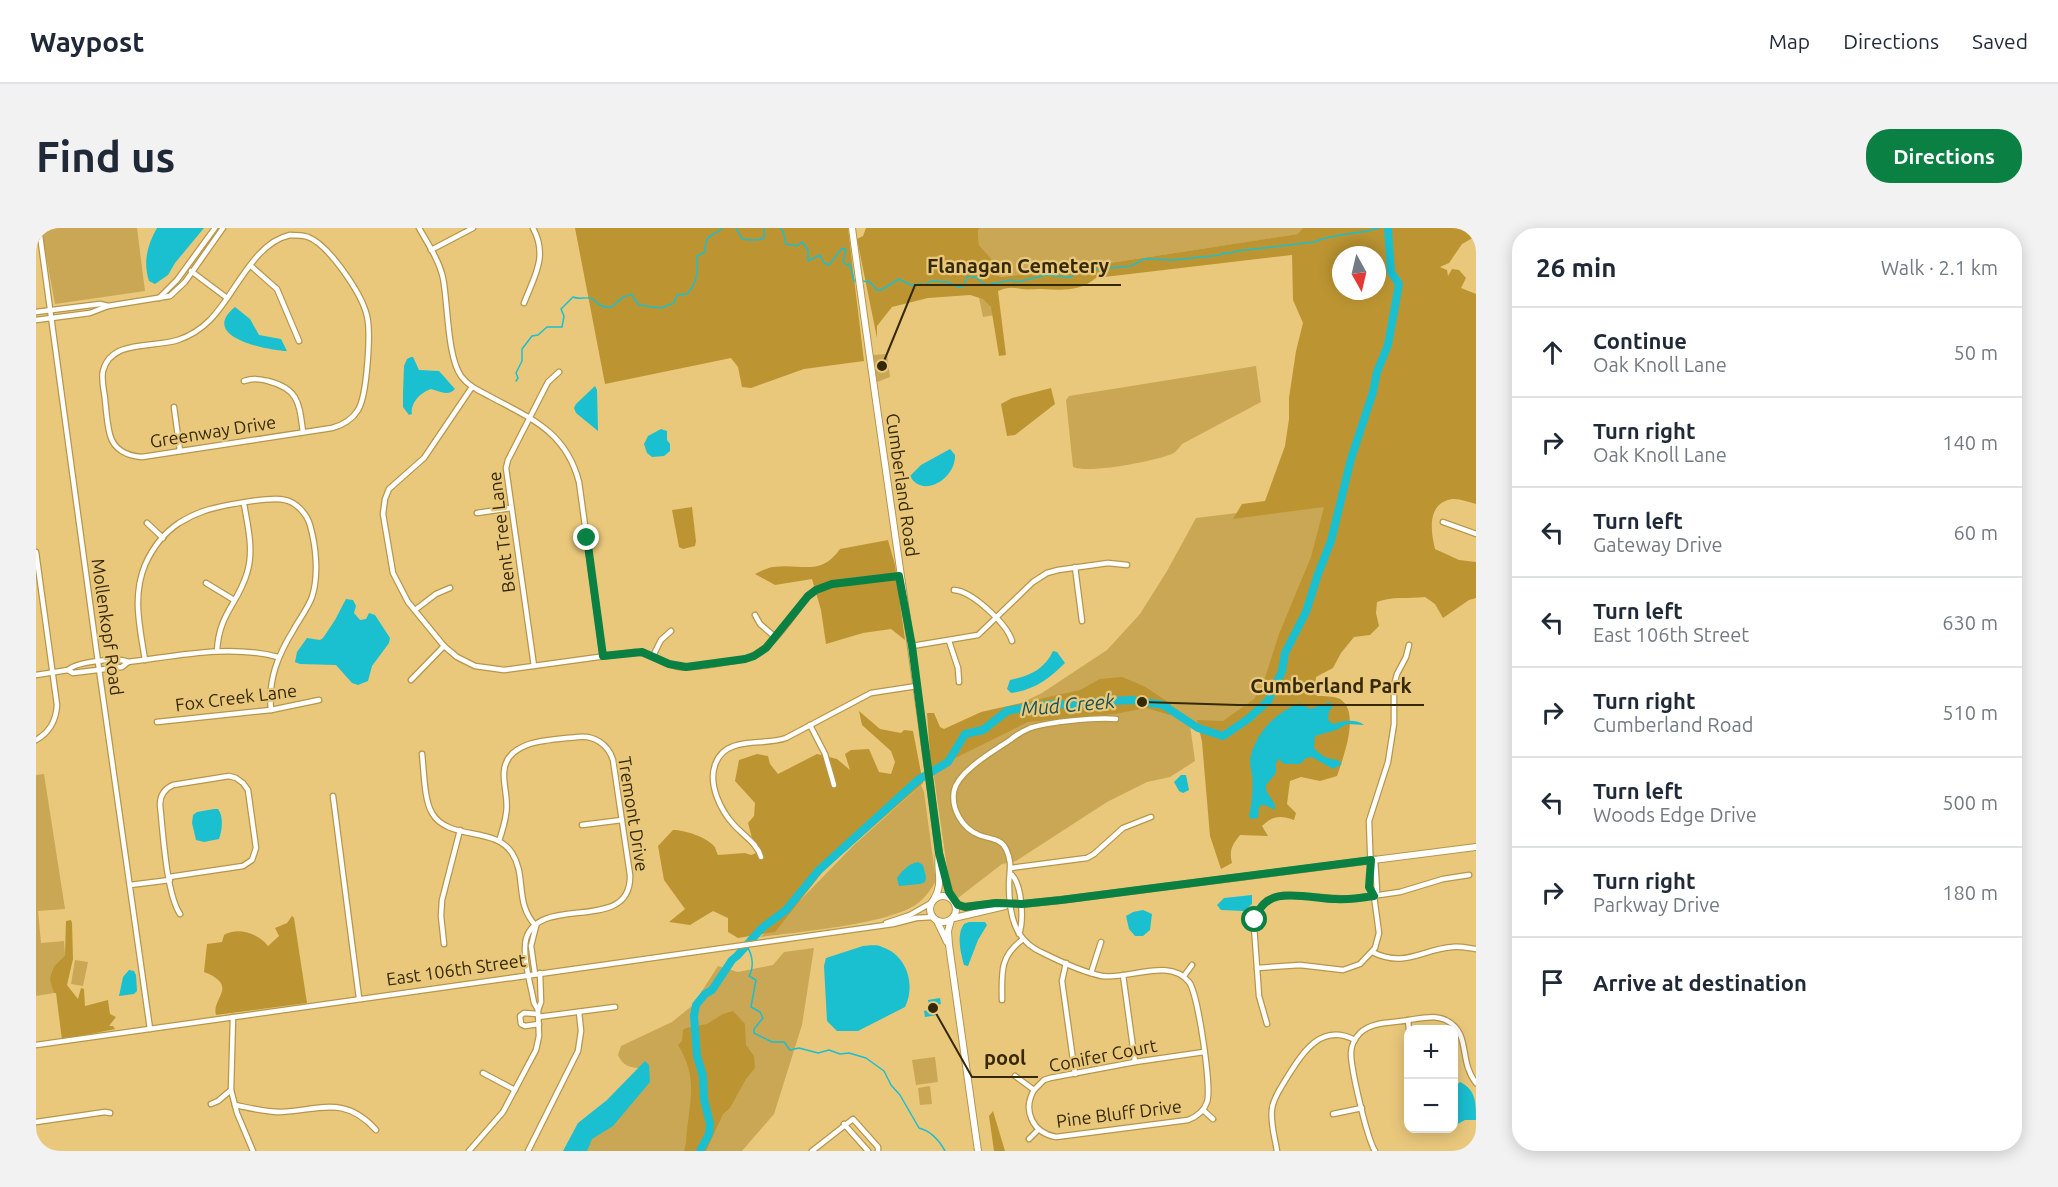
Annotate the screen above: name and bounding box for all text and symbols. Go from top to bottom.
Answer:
text: Waypost [30,26,144,57]
text: Map [1769,29,1810,53]
text: Directions [1843,29,1939,53]
text: Saved [1972,29,2028,53]
button: Directions [1866,129,2022,183]
text: Find us [36,133,175,180]
north arrow [1332,246,1386,300]
callout: Flanagan Cemetery [915,247,1121,285]
text: 26 min [1536,253,1616,282]
text: Flanagan Cemetery [927,254,1109,277]
text: Walk · 2.1 km [1881,256,1998,279]
text: Continue [1593,328,1687,353]
icon: ahead [1536,336,1569,369]
text: 50 m [1954,341,1998,364]
text: Oak Knoll Lane [1593,353,1727,376]
street label: Greenway Drive [148,411,277,451]
street label: Cumberland Road [883,412,923,558]
text: Turn right [1593,418,1695,443]
icon: right [1536,426,1569,459]
text: 140 m [1942,431,1998,454]
text: Oak Knoll Lane [1593,443,1727,466]
street label: Bent Tree Lane [484,471,518,594]
text: Turn left [1593,508,1683,533]
icon: left [1536,516,1569,549]
text: 60 m [1954,521,1998,544]
route end [573,524,599,550]
text: Gateway Drive [1593,533,1723,556]
street label: Mollenkopf Road [88,557,128,697]
text: Turn left [1593,598,1683,623]
icon: left [1536,606,1569,639]
text: 630 m [1942,611,1998,634]
text: East 106th Street [1593,623,1749,646]
callout: Cumberland Park [1238,667,1424,705]
text: Cumberland Park [1250,674,1412,697]
street label: Fox Creek Lane [174,680,298,714]
text: Turn right [1593,688,1695,713]
water label: Mud Creek [1020,689,1117,720]
icon: right [1536,696,1569,729]
text: 510 m [1942,701,1998,724]
text: Cumberland Road [1593,713,1753,736]
street label: Tremont Drive [615,755,653,873]
text: Turn left [1593,778,1683,803]
icon: left [1536,786,1569,819]
text: 500 m [1942,791,1998,814]
text: Woods Edge Drive [1593,803,1757,826]
text: Turn right [1593,868,1695,893]
icon: right [1536,876,1569,909]
text: 180 m [1942,881,1998,904]
text: Parkway Drive [1593,893,1720,916]
route start [1241,906,1267,932]
street label: East 106th Street [385,949,527,989]
icon: arrive [1536,966,1569,999]
text: Arrive at destination [1593,970,1807,995]
map controls [1404,1025,1458,1133]
button: + [1404,1025,1458,1079]
street label: Conifer Court [1047,1035,1159,1075]
callout: pool [972,1039,1038,1077]
text: pool [984,1046,1026,1069]
button: − [1404,1079,1458,1133]
street label: Pine Bluff Drive [1055,1095,1183,1131]

